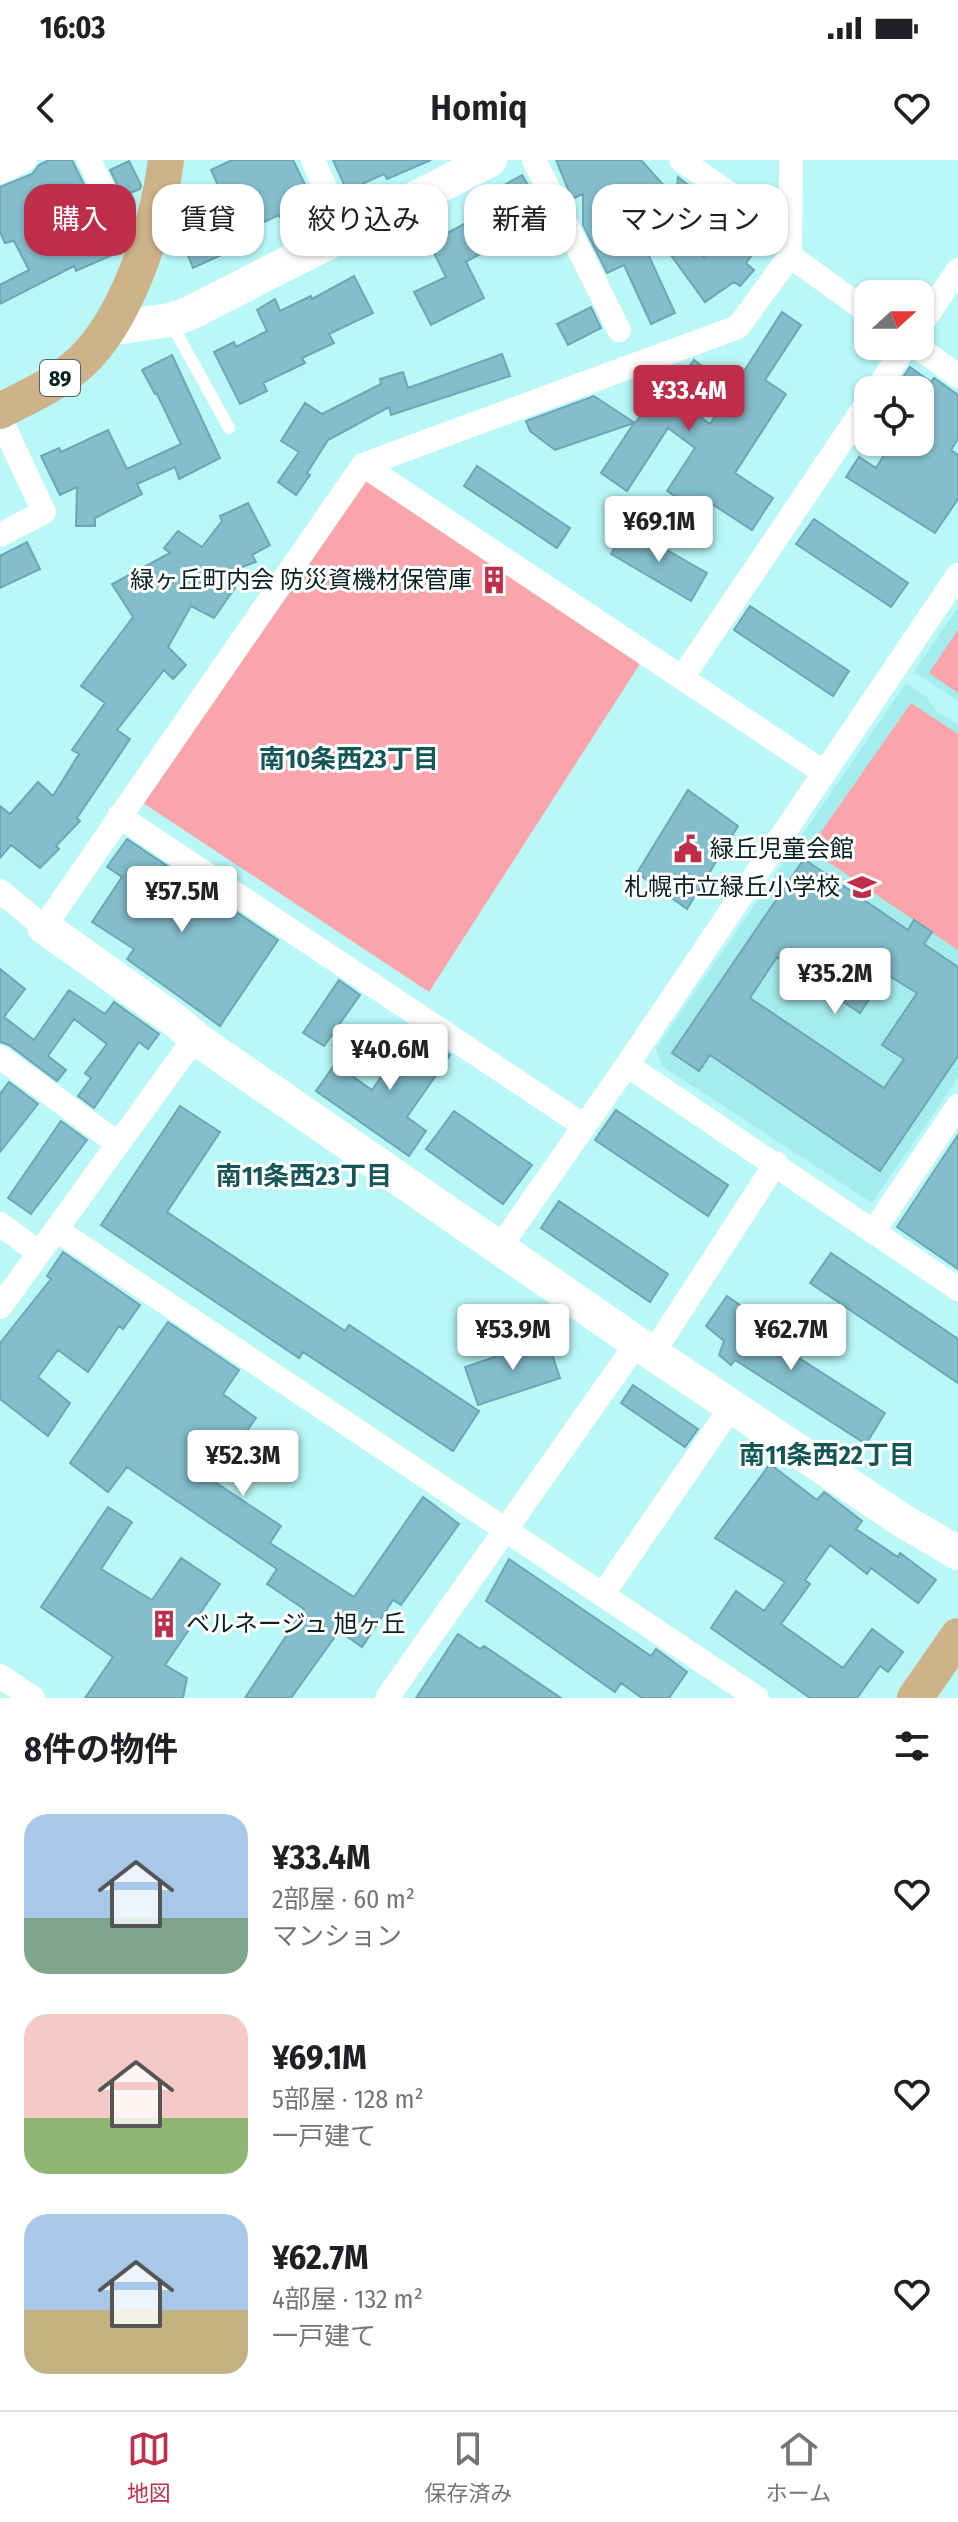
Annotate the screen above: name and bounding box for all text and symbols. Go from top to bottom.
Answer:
text: 16:03 [40,10,106,46]
icon: back [24,86,68,130]
text: Homiq [430,86,528,130]
icon: heart [890,86,934,130]
chip: 購入 [24,184,136,256]
chip: 賃貸 [152,184,264,256]
chip: 絞り込み [280,184,448,256]
chip: 新着 [464,184,576,256]
chip: マンション [592,184,788,256]
north arrow [854,280,934,360]
map controls [854,280,934,456]
road number: 89 [40,360,80,396]
pin: ¥33.4M [624,365,754,433]
text: ¥33.4M [651,375,727,406]
button: locate [854,376,934,456]
pin: ¥69.1M [594,496,724,564]
text: ¥69.1M [623,506,695,537]
building icon: 緑ヶ丘町内会 防災資機材保管庫 [479,565,509,595]
place label: 緑ヶ丘町内会 防災資機材保管庫 [130,566,472,594]
district label: 南10条西23丁目 [259,744,439,775]
public building icon: 緑丘児童会館 [673,834,703,864]
place label: 緑丘児童会館 [710,835,854,863]
pin: ¥57.5M [117,866,247,934]
school or university icon: 札幌市立緑丘小学校 [847,872,877,902]
place label: 札幌市立緑丘小学校 [624,873,840,901]
text: ¥57.5M [145,876,219,907]
pin: ¥35.2M [770,948,900,1016]
text: ¥35.2M [798,958,872,989]
pin: ¥40.6M [325,1024,455,1092]
text: ¥40.6M [351,1034,429,1065]
district label: 南11条西23丁目 [216,1161,392,1192]
pin: ¥53.9M [448,1304,578,1372]
pin: ¥62.7M [726,1304,856,1372]
text: ¥53.9M [475,1314,551,1345]
text: ¥62.7M [754,1314,828,1345]
pin: ¥52.3M [178,1430,308,1498]
text: ¥52.3M [205,1440,281,1471]
district label: 南11条西22丁目 [739,1440,915,1471]
building icon: ベルネージュ 旭ヶ丘 [149,1609,179,1639]
place label: ベルネージュ 旭ヶ丘 [186,1610,405,1638]
icon: filters [890,1724,934,1768]
text: 8件の物件 [24,1729,178,1770]
text: ¥33.4M [272,1837,370,1878]
icon: home [88,1846,184,1942]
icon: heart [890,1872,934,1916]
text: 2部屋 · 60 m² [272,1884,415,1915]
text: マンション [272,1921,402,1952]
text: ¥69.1M [272,2037,367,2078]
icon: home [88,2046,184,2142]
icon: heart [890,2072,934,2116]
text: 5部屋 · 128 m² [272,2084,424,2115]
text: 一戸建て [272,2121,376,2152]
text: ¥62.7M [272,2237,369,2278]
icon: home [88,2246,184,2342]
icon: heart [890,2272,934,2316]
text: 4部屋 · 132 m² [272,2284,423,2315]
text: 一戸建て [272,2321,376,2352]
tab: 地図 [127,2427,171,2507]
tab: 保存済み [424,2427,512,2507]
tab: ホーム [766,2427,831,2507]

